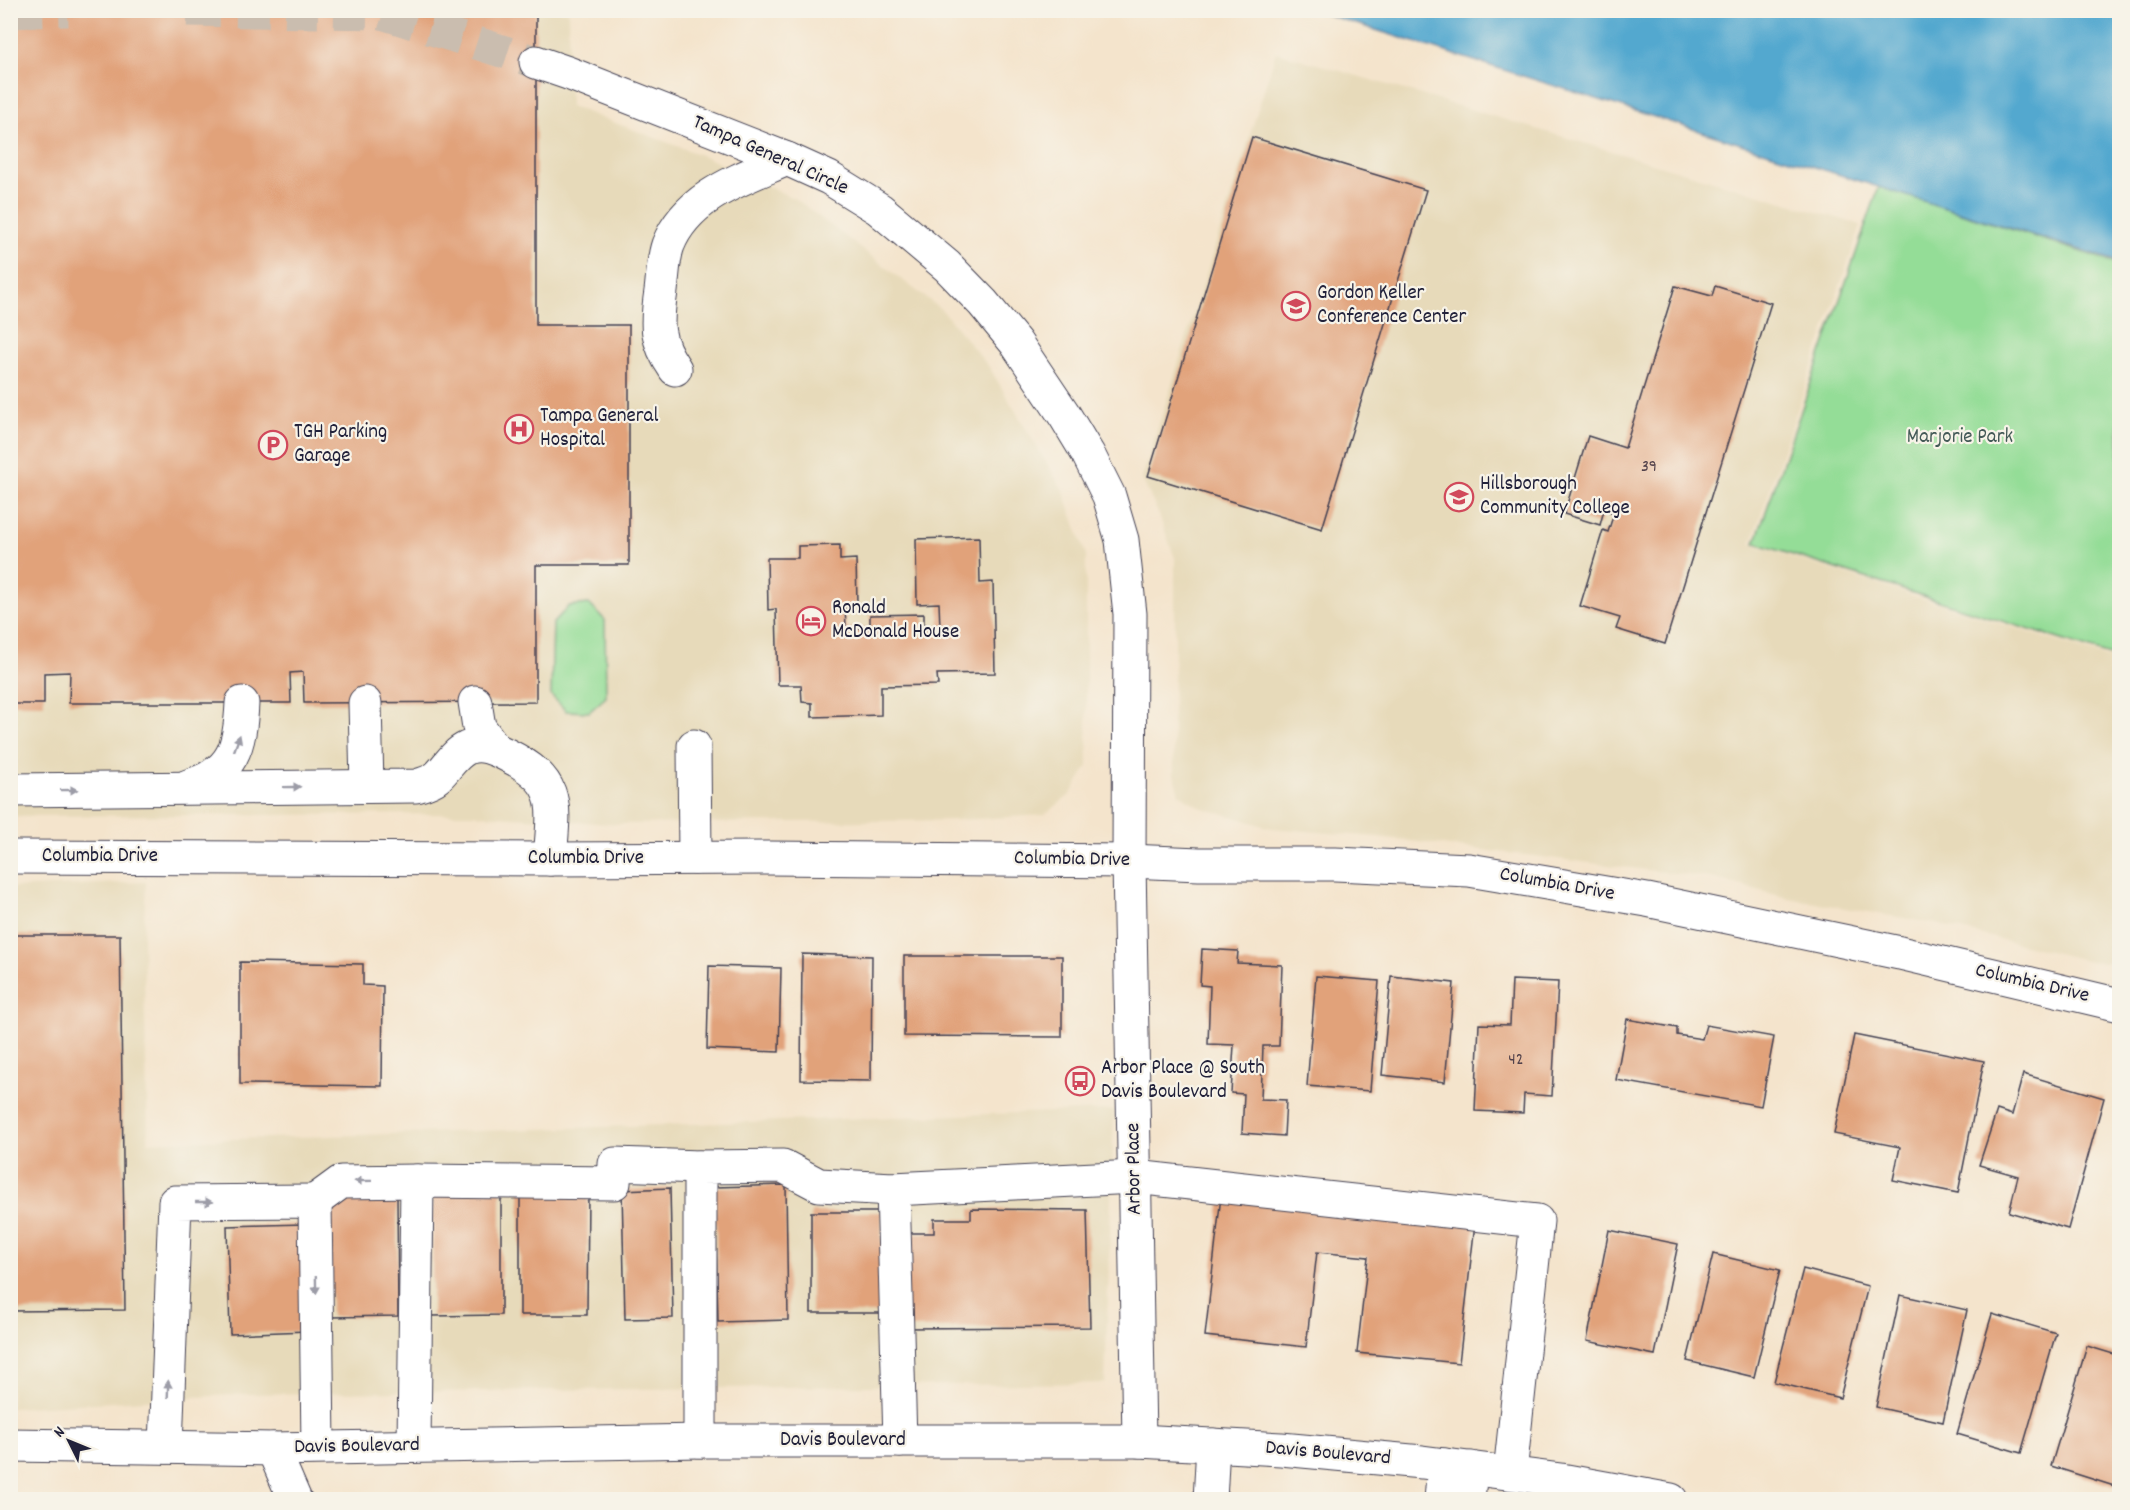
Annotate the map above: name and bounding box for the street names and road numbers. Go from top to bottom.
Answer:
street label: Tampa General Circle [687,108,853,204]
street label: Columbia Drive [42,842,158,872]
street label: Columbia Drive [528,844,644,874]
street label: Columbia Drive [1014,844,1130,876]
street label: Columbia Drive [1497,860,1617,910]
street label: Columbia Drive [1972,956,2092,1012]
street label: Arbor Place [1119,1123,1151,1215]
street label: Davis Boulevard [780,1426,906,1456]
street label: Davis Boulevard [294,1431,420,1463]
street label: Davis Boulevard [1264,1434,1392,1474]

